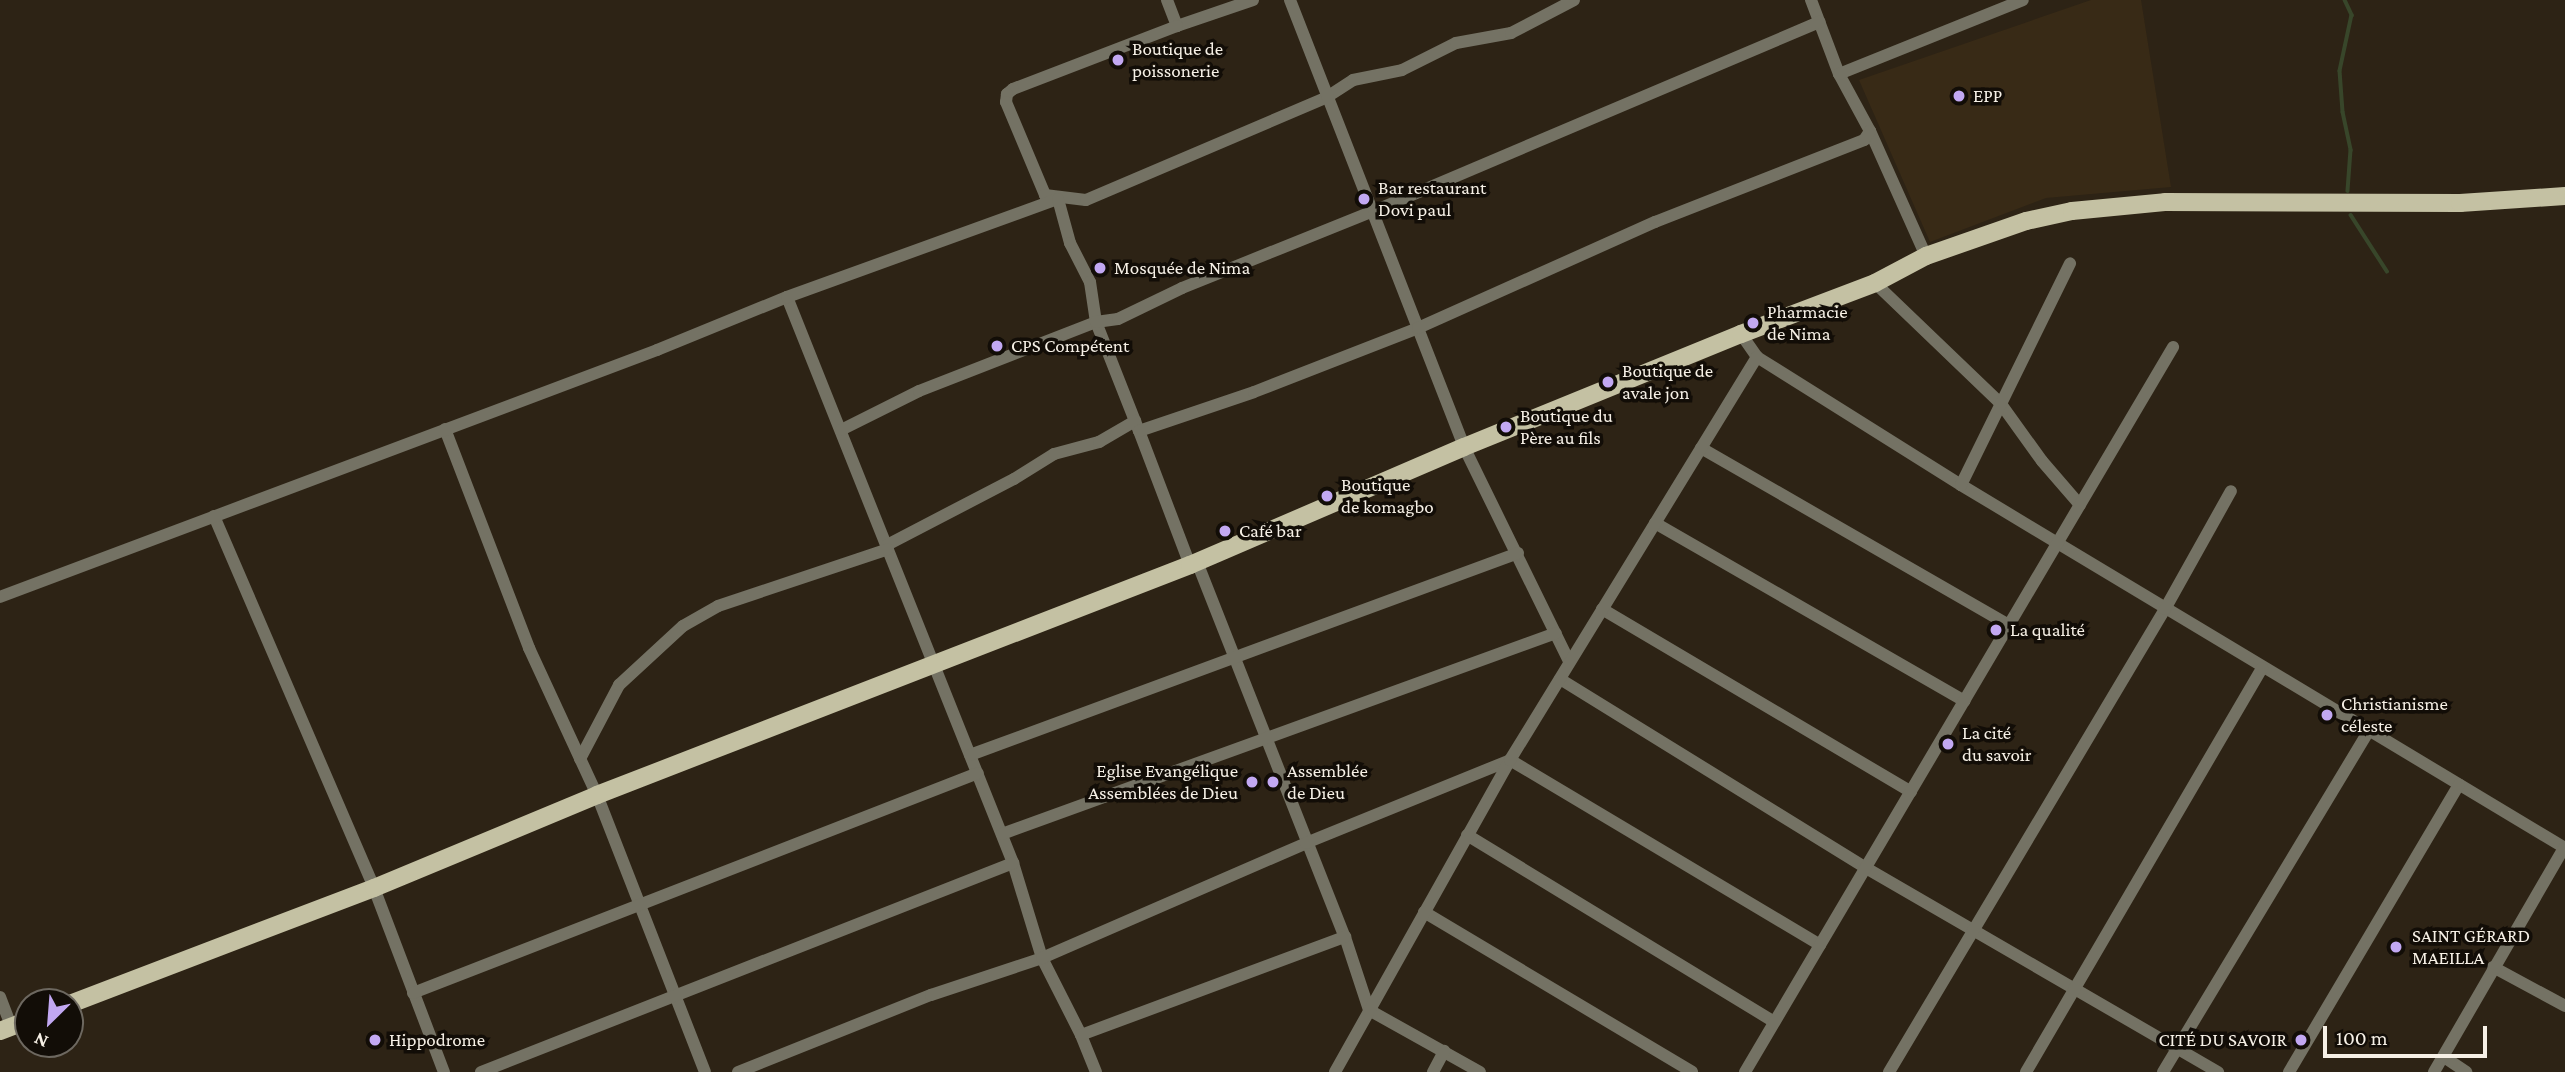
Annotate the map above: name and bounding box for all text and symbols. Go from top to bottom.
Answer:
place label: Boutique de poissonerie [1132,38,1223,82]
marker: Boutique de poissonerie [1110,52,1126,68]
place label: EPP [1973,85,2002,107]
marker: EPP [1951,88,1967,104]
place label: Bar restaurant Dovi paul [1378,177,1486,221]
marker: Bar restaurant Dovi paul [1356,191,1372,207]
place label: Mosquée de Nima [1114,257,1250,279]
marker: Mosquée de Nima [1092,260,1108,276]
place label: Pharmacie de Nima [1767,301,1848,345]
marker: Pharmacie de Nima [1745,315,1761,331]
place label: CPS Compétent [1011,335,1129,357]
marker: CPS Compétent [989,338,1005,354]
place label: Boutique de avale jon [1622,360,1713,404]
marker: Boutique de avale jon [1600,374,1616,390]
place label: Boutique du Père au fils [1520,405,1613,449]
marker: Boutique du Père au fils [1498,419,1514,435]
place label: Boutique de komagbo [1341,474,1434,518]
marker: Boutique de komagbo [1319,488,1335,504]
place label: Café bar [1239,520,1302,542]
marker: Café bar [1217,523,1233,539]
place label: La qualité [2010,619,2085,641]
marker: La qualité [1988,622,2004,638]
place label: Christianisme céleste [2341,693,2448,737]
marker: Christianisme céleste [2319,707,2335,723]
place label: La cité du savoir [1962,722,2032,766]
marker: La cité du savoir [1940,736,1956,752]
place label: Eglise Evangélique Assemblées de Dieu [1088,760,1238,804]
place label: Assemblée de Dieu [1287,760,1368,804]
marker: Eglise Evangélique Assemblées de Dieu [1244,774,1260,790]
marker: Assemblée de Dieu [1265,774,1281,790]
place label: SAINT GÉRARD MAEILLA [2412,925,2530,969]
marker: SAINT GÉRARD MAEILLA [2386,937,2406,957]
north arrow [14,988,84,1058]
scale bar [2327,1012,2492,1056]
text: 100 m [2336,1026,2388,1050]
text: N [30,1028,51,1053]
place label: Hippodrome [389,1029,485,1051]
place label: CITÉ DU SAVOIR [2158,1029,2287,1051]
marker: Hippodrome [367,1032,383,1048]
marker: CITÉ DU SAVOIR [2293,1032,2309,1048]

